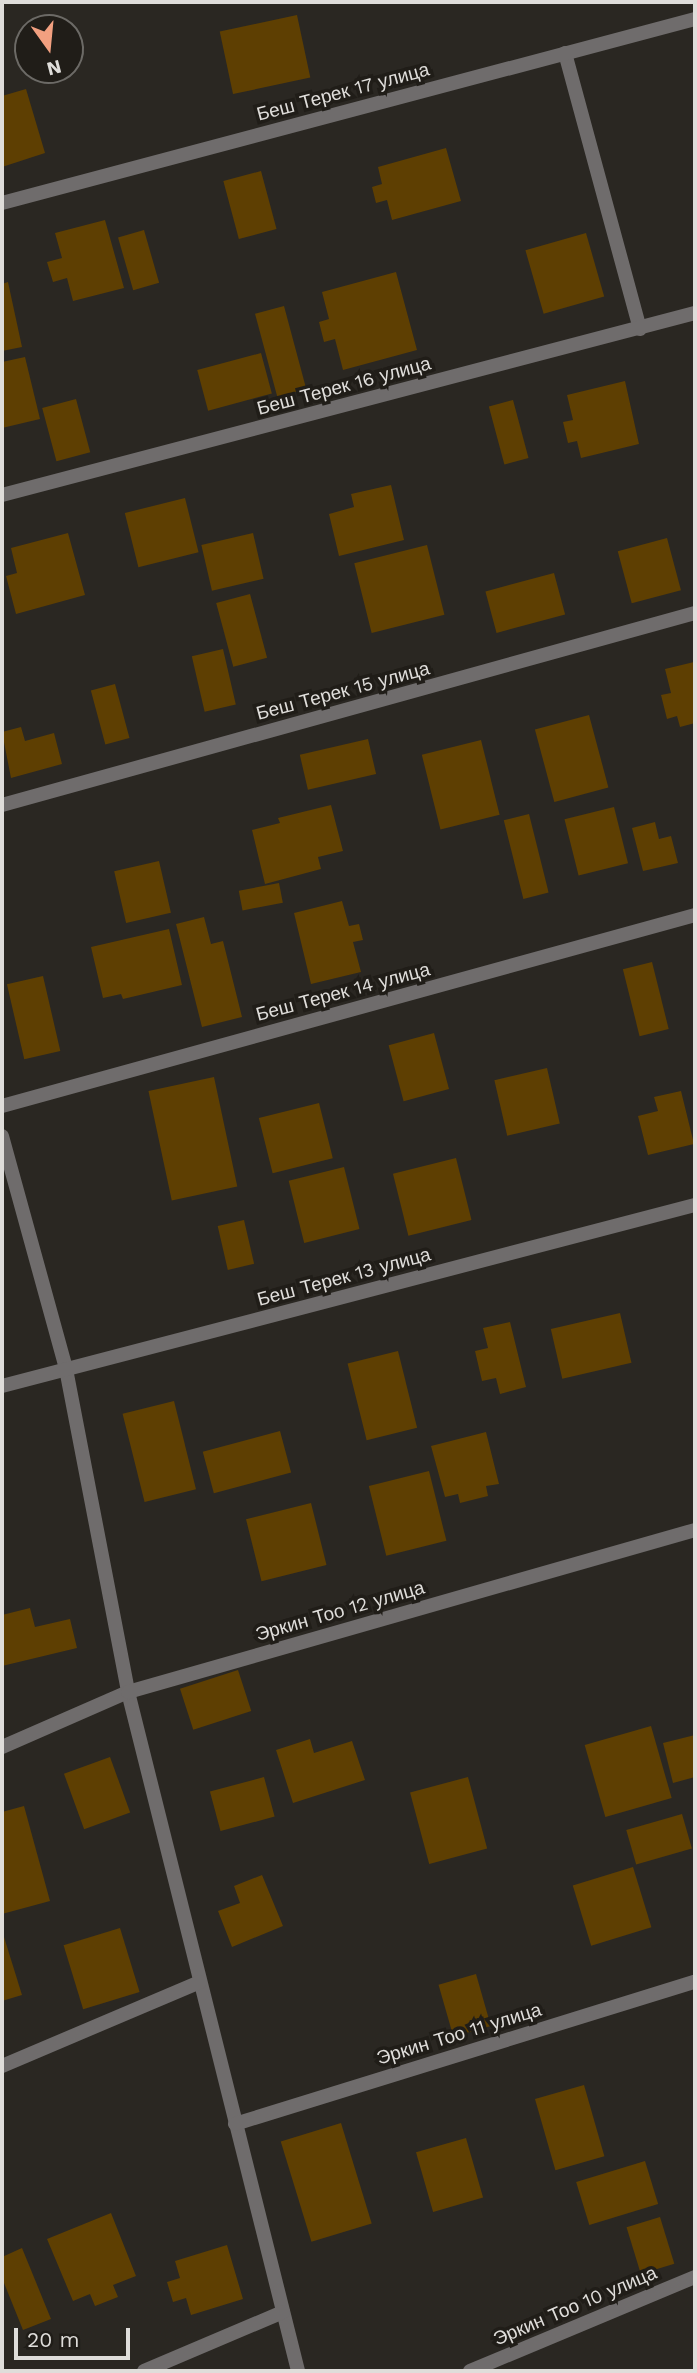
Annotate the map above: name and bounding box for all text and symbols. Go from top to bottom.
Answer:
north arrow [14,14,84,84]
text: N [44,55,64,81]
street label: Беш Терек 17 улица [254,58,432,126]
street label: Беш Терек 16 улица [254,352,434,420]
street label: Беш Терек 15 улица [254,657,432,725]
street label: Беш Терек 14 улица [253,958,433,1026]
street label: Беш Терек 13 улица [255,1243,433,1311]
street label: Эркин Тоо 12 улица [253,1576,427,1646]
street label: Эркин Тоо 11 улица [374,1998,544,2070]
street label: Эркин Тоо 10 улица [490,2261,660,2351]
scale bar [18,2314,133,2358]
text: 20 m [27,2327,79,2352]

